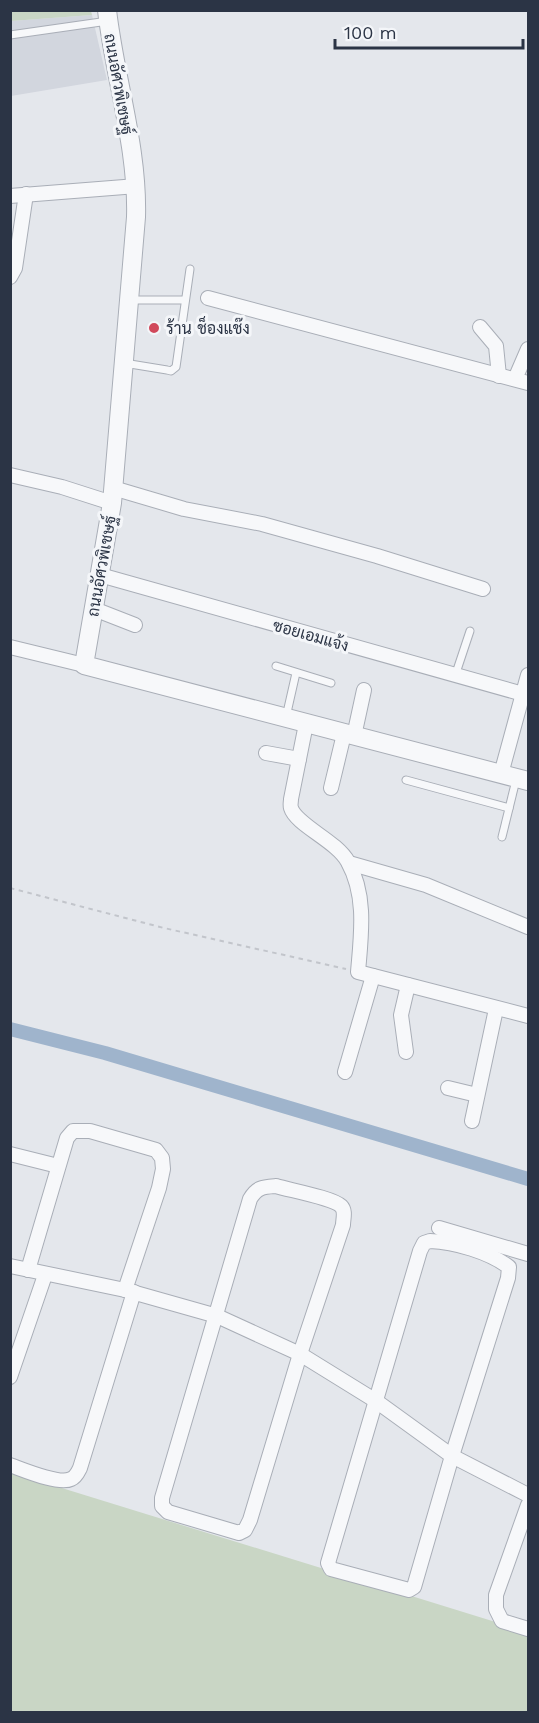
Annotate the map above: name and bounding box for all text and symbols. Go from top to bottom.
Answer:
scale bar [335,12,522,50]
text: 100 m [344,22,397,43]
street label: ถนนอัศวพิเชษฐ์ [99,31,140,136]
place label: ร้าน ช็องแช๊ง [166,315,250,338]
marker: ร้าน ช็องแช๊ง [147,321,161,335]
street label: ถนนอัศวพิเชษฐ์ [80,513,121,618]
street label: ซอยเอมแจ้ง [271,615,351,655]

